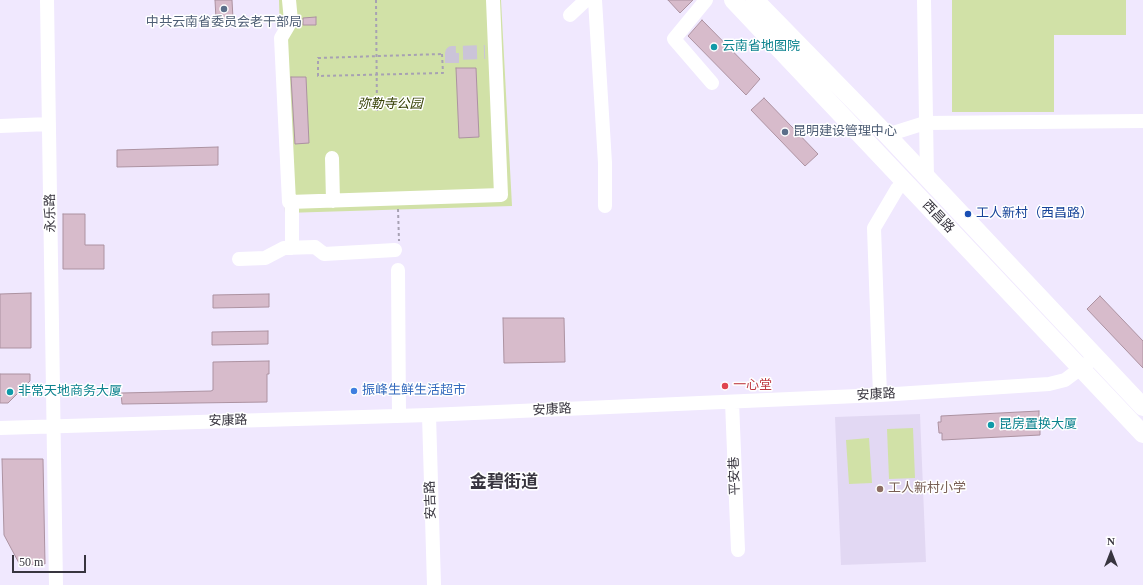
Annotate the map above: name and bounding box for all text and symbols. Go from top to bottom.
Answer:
marker: 中共云南省委员会老干部局 [219,4,229,14]
place label: 中共云南省委员会老干部局 [146,15,302,31]
place label: 云南省地图院 [722,39,800,55]
marker: 云南省地图院 [709,42,719,52]
park label: 弥勒寺公园 [358,97,422,113]
place label: 昆明建设管理中心 [793,124,897,140]
marker: 昆明建设管理中心 [780,127,790,137]
street label: 永乐路 [43,193,59,233]
street label: 西昌路 [919,198,957,236]
place label: 工人新村（西昌路） [976,206,1093,222]
marker: 工人新村（西昌路） [963,209,973,219]
place label: 一心堂 [733,378,772,394]
marker: 一心堂 [720,381,730,391]
place label: 振峰生鲜生活超市 [362,383,466,399]
place label: 非常天地商务大厦 [18,384,122,400]
marker: 振峰生鲜生活超市 [349,386,359,396]
street label: 安康路 [856,386,896,404]
marker: 非常天地商务大厦 [5,387,15,397]
street label: 安康路 [532,401,572,419]
street label: 安康路 [208,413,248,429]
place label: 昆房置换大厦 [999,417,1077,433]
marker: 昆房置换大厦 [986,420,996,430]
street label: 平安巷 [727,456,743,496]
district label: 金碧街道 [470,473,538,493]
street label: 安吉路 [423,480,439,520]
place label: 工人新村小学 [888,481,966,497]
marker: 工人新村小学 [875,484,885,494]
north arrow [1091,533,1131,573]
text: N [1107,535,1115,547]
scale bar [14,547,88,573]
text: 50 m [19,555,43,569]

